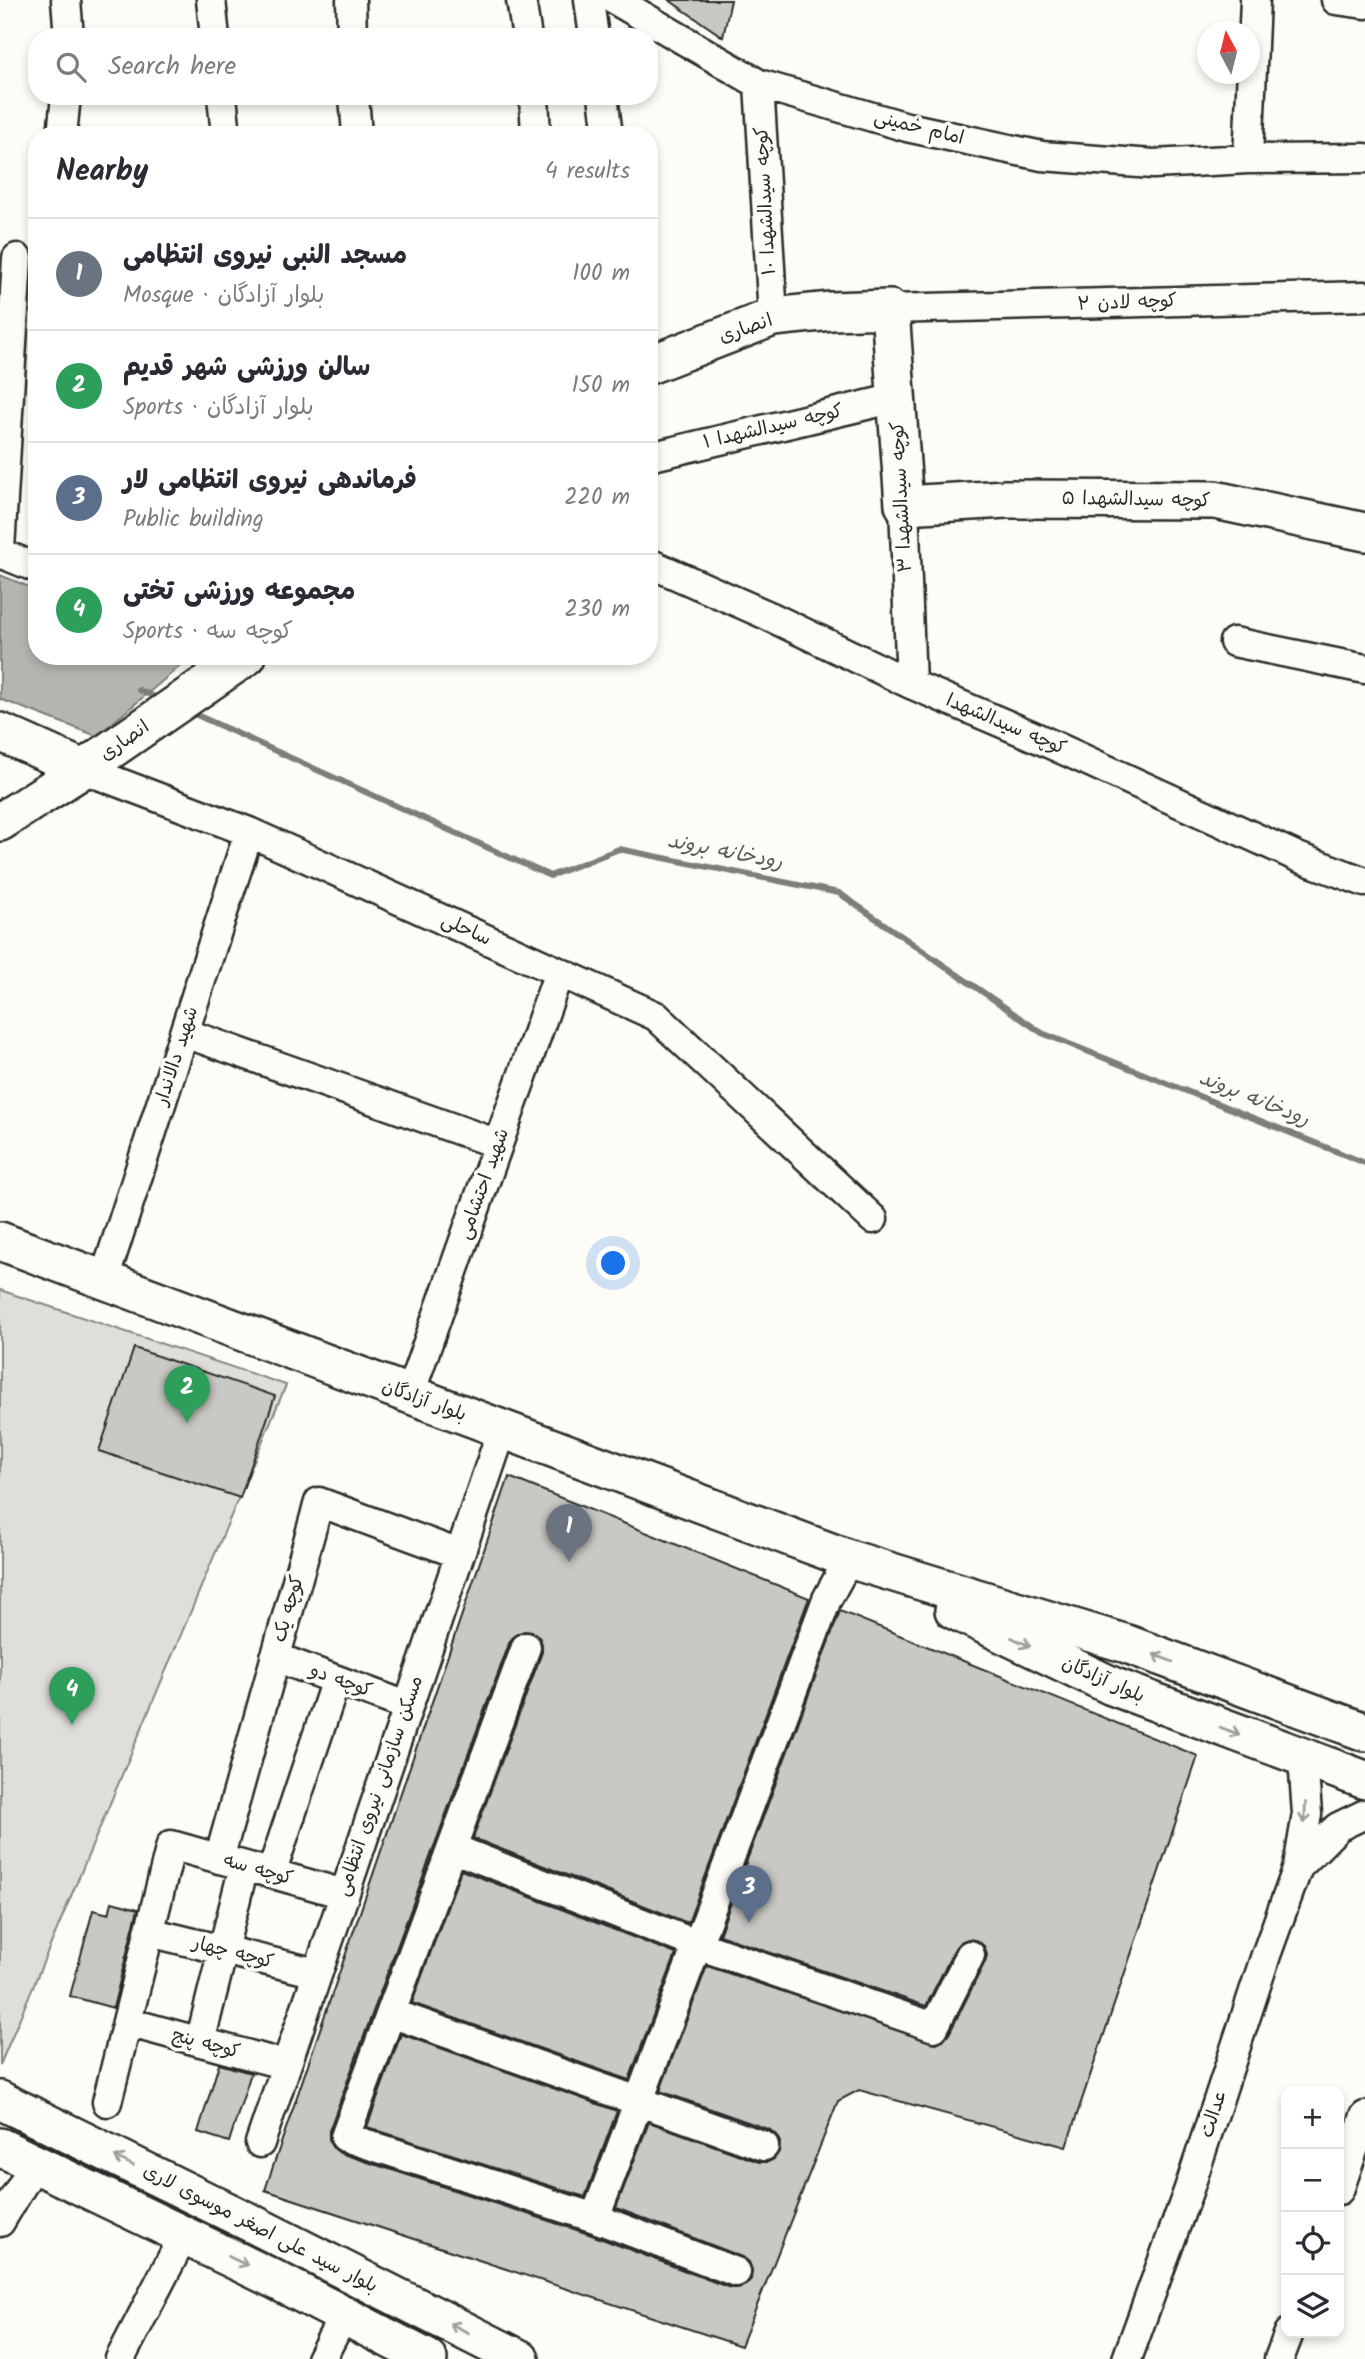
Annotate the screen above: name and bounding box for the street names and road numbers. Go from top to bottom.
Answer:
street label: امام خمینی [871,102,967,154]
street label: کوچه سیدالشهدا ۱۰ [747,126,785,276]
street label: کوچه لادن ۲ [1077,286,1177,320]
street label: انصاری [715,306,777,352]
street label: کوچه سیدالشهدا ۱ [700,396,846,458]
street label: کوچه سیدالشهدا ۳ [883,421,921,573]
street label: کوچه سیدالشهدا ۵ [1061,484,1211,516]
street label: کوچه سیدالشهدا [941,686,1071,764]
street label: انصاری [94,713,156,769]
street label: ساحلی [436,906,496,954]
street label: شهید دالاندار [146,1003,207,1111]
street label: شهید احتشامی [450,1124,518,1244]
street label: بلوار آزادگان [377,1372,471,1430]
street label: کوچه یک [265,1572,313,1646]
street label: بلوار آزادگان [1057,1648,1149,1712]
street label: کوچه دو [304,1655,376,1706]
street label: مسکن سازمانی نیروی انتظامی [328,1672,432,1900]
street label: کوچه سه [220,1846,296,1894]
street label: کوچه چهار [187,1928,277,1978]
street label: کوچه پنج [169,2021,243,2067]
street label: عدالت [1192,2086,1236,2142]
street label: بلوار سید علی اصغر موسوی لاری [137,2157,383,2301]

